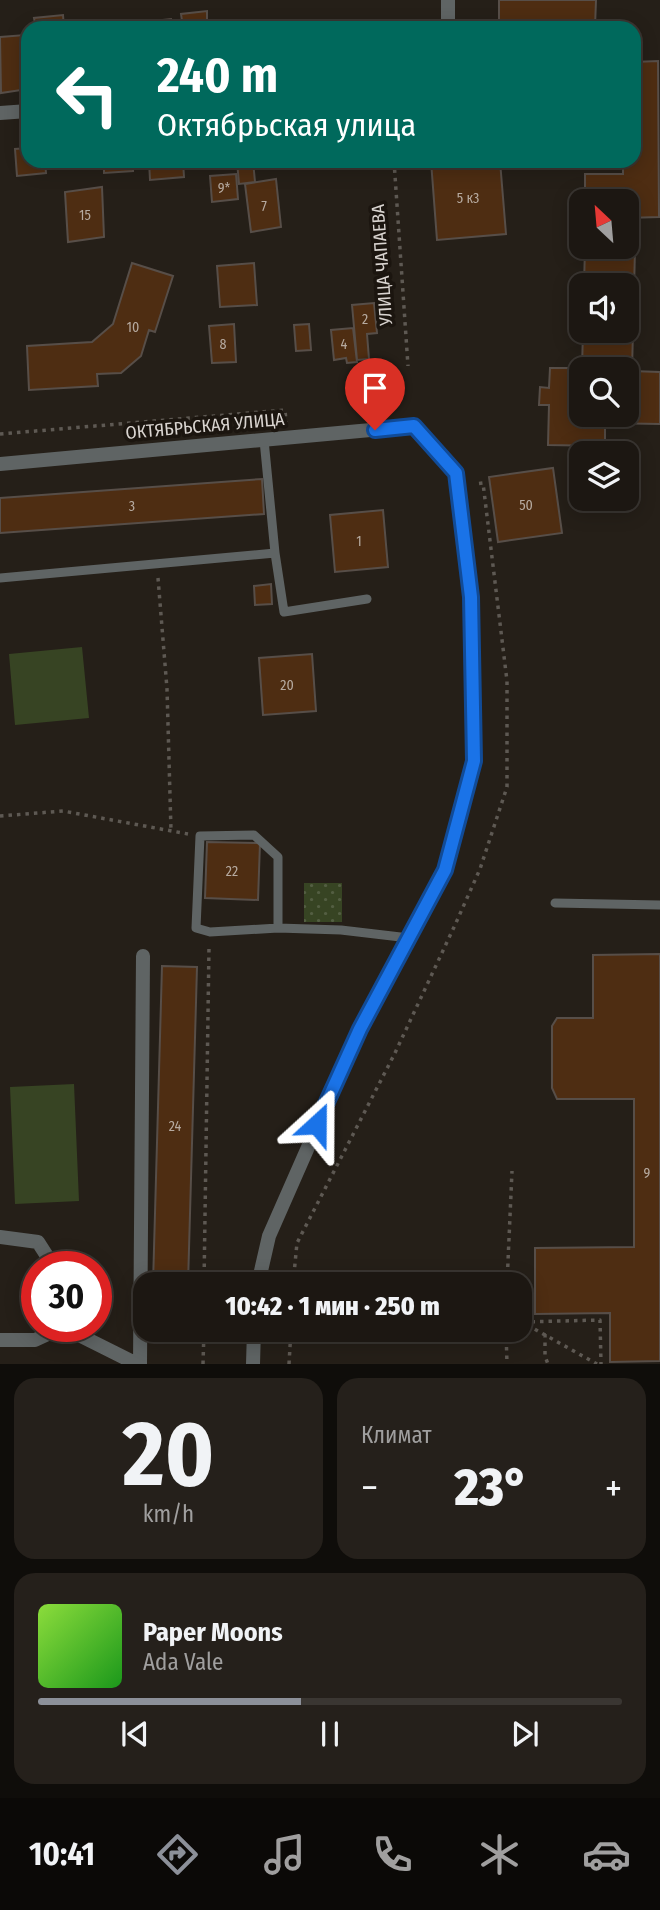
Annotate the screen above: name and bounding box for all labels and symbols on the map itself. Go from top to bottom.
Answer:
house number: 9* [218,180,231,197]
north arrow [569,189,639,259]
house number: 5 к3 [457,190,479,207]
house number: 7 [261,198,267,215]
street label: УЛИЦА ЧАПАЕВА [367,203,397,327]
house number: 15 [79,207,91,224]
house number: 2 [362,311,368,328]
house number: 10 [127,319,139,336]
house number: 8 [220,336,227,353]
house number: 4 [341,336,348,353]
pin [345,358,405,430]
street label: ОКТЯБРЬСКАЯ УЛИЦА [125,408,286,444]
house number: 50 [519,497,533,514]
house number: 3 [129,498,135,515]
house number: 1 [356,533,362,550]
house number: 20 [280,677,294,694]
house number: 22 [226,863,238,880]
position arrow [280,1087,354,1161]
house number: 24 [169,1118,182,1135]
house number: 9 [644,1165,651,1182]
speed limit sign: 30 [21,1251,112,1342]

